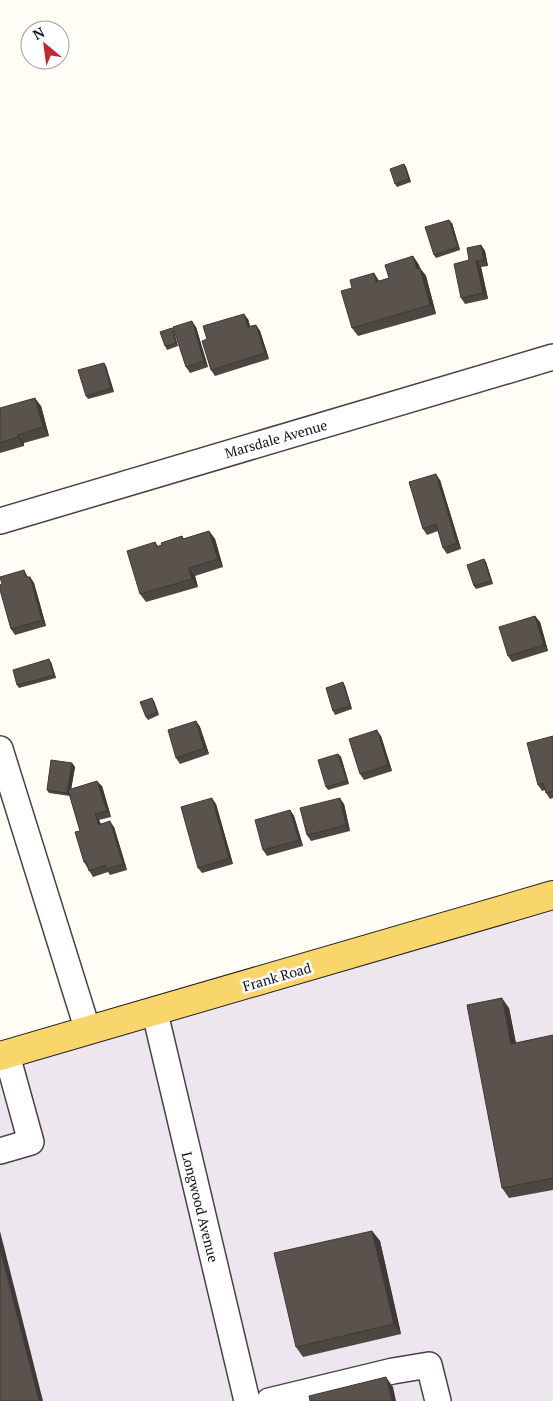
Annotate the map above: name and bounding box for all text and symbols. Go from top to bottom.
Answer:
north arrow [20,20,70,70]
text: N [29,22,48,44]
street label: Marsdale Avenue [222,415,329,462]
street label: Frank Road [240,958,313,995]
street label: Longwood Avenue [178,1150,223,1264]

